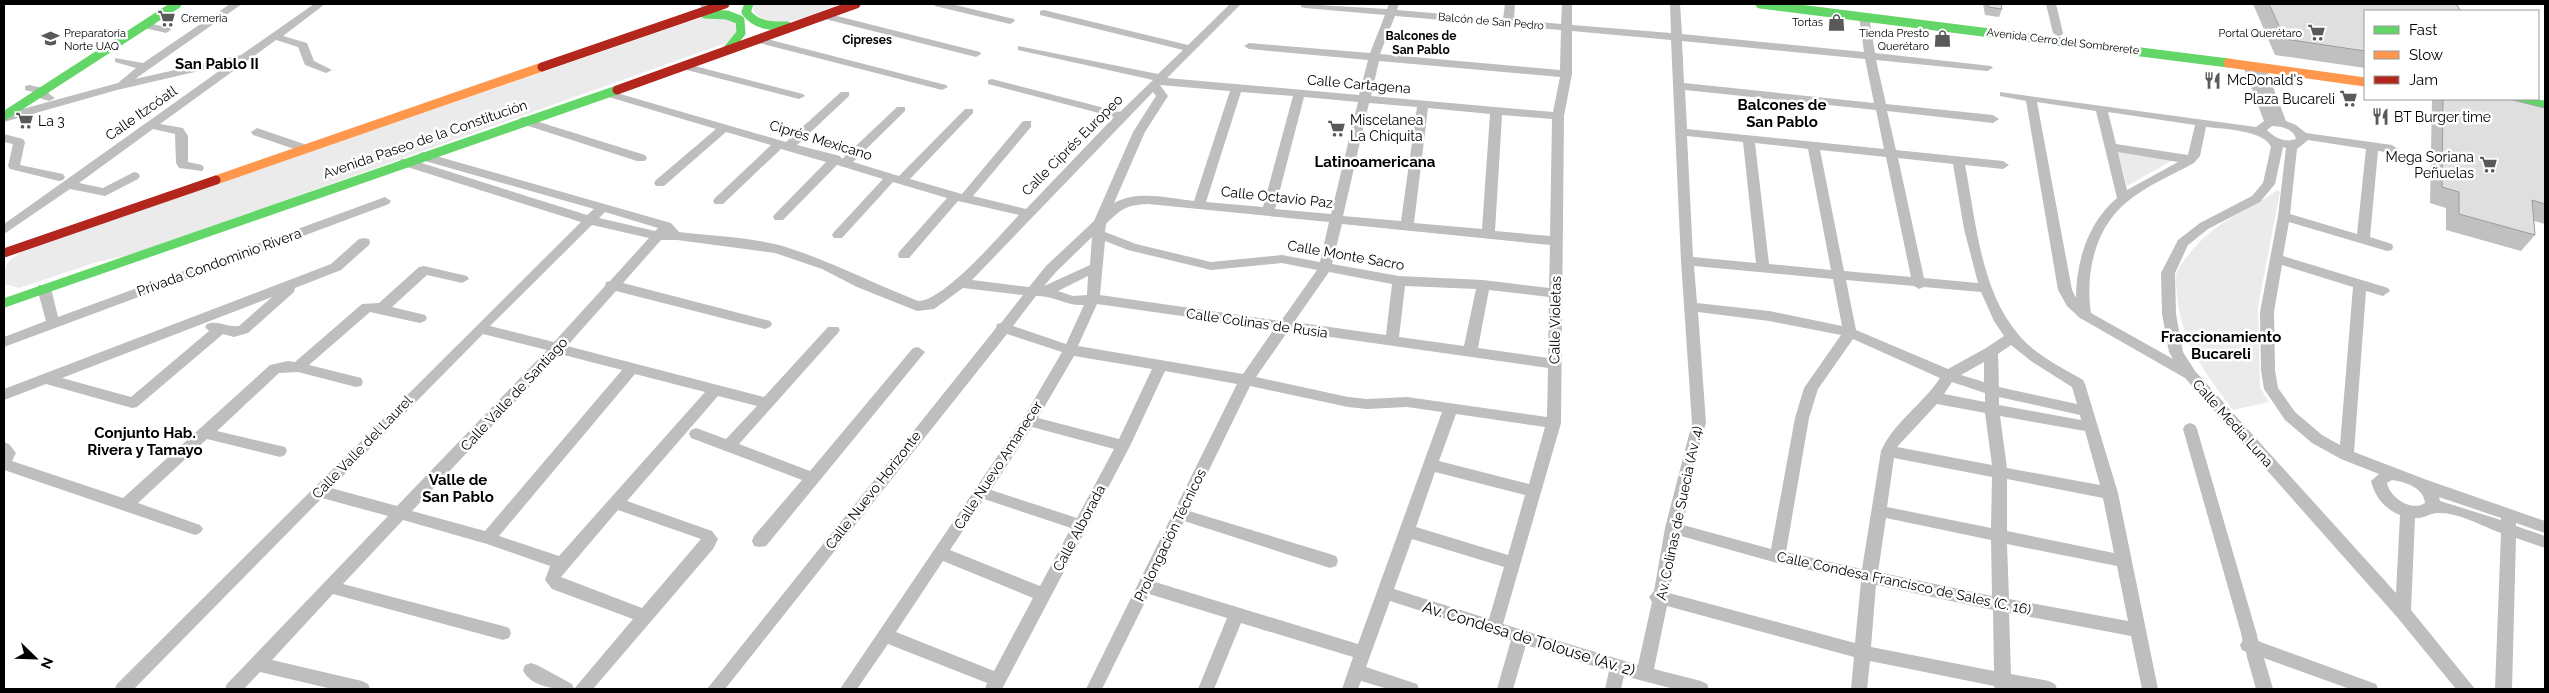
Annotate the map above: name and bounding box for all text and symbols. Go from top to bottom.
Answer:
supermarket icon: Cremeria [157,8,177,28]
street label: Balcón de San Pedro [1437,10,1545,33]
legend [2364,10,2539,100]
place label: Cremeria [181,12,228,25]
shop icon: Tortas [1827,12,1847,32]
place label: Tortas [1792,16,1823,29]
text: Fast [2409,21,2437,39]
supermarket icon: Portal Querétaro [2306,23,2326,43]
street label: Avenida Cerro del Sombrerete [1986,26,2141,57]
place label: Preparatoria Norte UAQ [64,27,126,53]
place label: Tienda Presto Querétaro [1859,27,1929,53]
place label: Portal Querétaro [2218,27,2302,40]
school or university icon: Preparatoria Norte UAQ [40,29,60,49]
district label: Balcones de San Pablo [1385,29,1457,57]
shop icon: Tienda Presto Querétaro [1933,29,1953,49]
district label: Cipreses [842,33,892,47]
text: Slow [2409,46,2443,64]
district label: San Pablo II [175,55,259,73]
restaurant icon: McDonald's [2203,70,2223,90]
text: Jam [2409,71,2438,89]
street label: Calle Cartagena [1307,72,1411,96]
place label: McDonald's [2227,72,2303,88]
street label: Calle Itzcóatl [102,82,180,143]
supermarket icon: Plaza Bucareli [2339,89,2359,109]
street label: Calle Ciprés Europeo [1018,91,1126,199]
place label: Plaza Bucareli [2244,91,2335,107]
street label: Avenida Paseo de la Constitución [321,96,529,182]
district label: Balcones de San Pablo [1738,96,1826,131]
restaurant icon: BT Burger time [2370,107,2390,127]
place label: BT Burger time [2394,109,2491,125]
supermarket icon: La 3 [14,111,34,131]
place label: Miscelanea La Chiquita [1350,112,1423,144]
place label: La 3 [38,113,65,129]
street label: Ciprés Mexicano [768,117,874,163]
supermarket icon: Miscelanea La Chiquita [1326,118,1346,138]
place label: Mega Soriana Peñuelas [2386,149,2474,181]
district label: Latinoamericana [1315,153,1436,171]
supermarket icon: Mega Soriana Peñuelas [2478,155,2498,175]
street label: Calle Octavio Paz [1220,183,1334,211]
street label: Privada Condominio Rivera [135,225,303,299]
street label: Calle Monte Sacro [1286,237,1406,273]
street label: Calle Violetas [1546,276,1564,364]
street label: Calle Colinas de Rusia [1185,305,1329,341]
district label: Fraccionamiento Bucareli [2161,328,2281,363]
street label: Calle Valle de Santiago [457,334,571,454]
street label: Calle Media Luna [2190,376,2276,470]
street label: Calle Valle del Laurel [309,392,415,502]
street label: Calle Nuevo Amanecer [951,398,1045,532]
district label: Conjunto Hab. Rivera y Tamayo [87,424,203,459]
street label: Av. Colinas de Suecia (Av .4) [1653,424,1705,602]
street label: Calle Nuevo Horizonte [822,428,924,552]
street label: Prolongación Técnicos [1131,466,1209,604]
district label: Valle de San Pablo [422,471,494,506]
street label: Calle Alborada [1050,482,1108,574]
street label: Calle Condesa Francisco de Sales (C. 16) [1775,548,2033,618]
street label: Av. Condesa de Tolouse (Av. 2) [1420,597,1637,680]
north arrow [10,633,60,683]
text: N [38,655,56,671]

